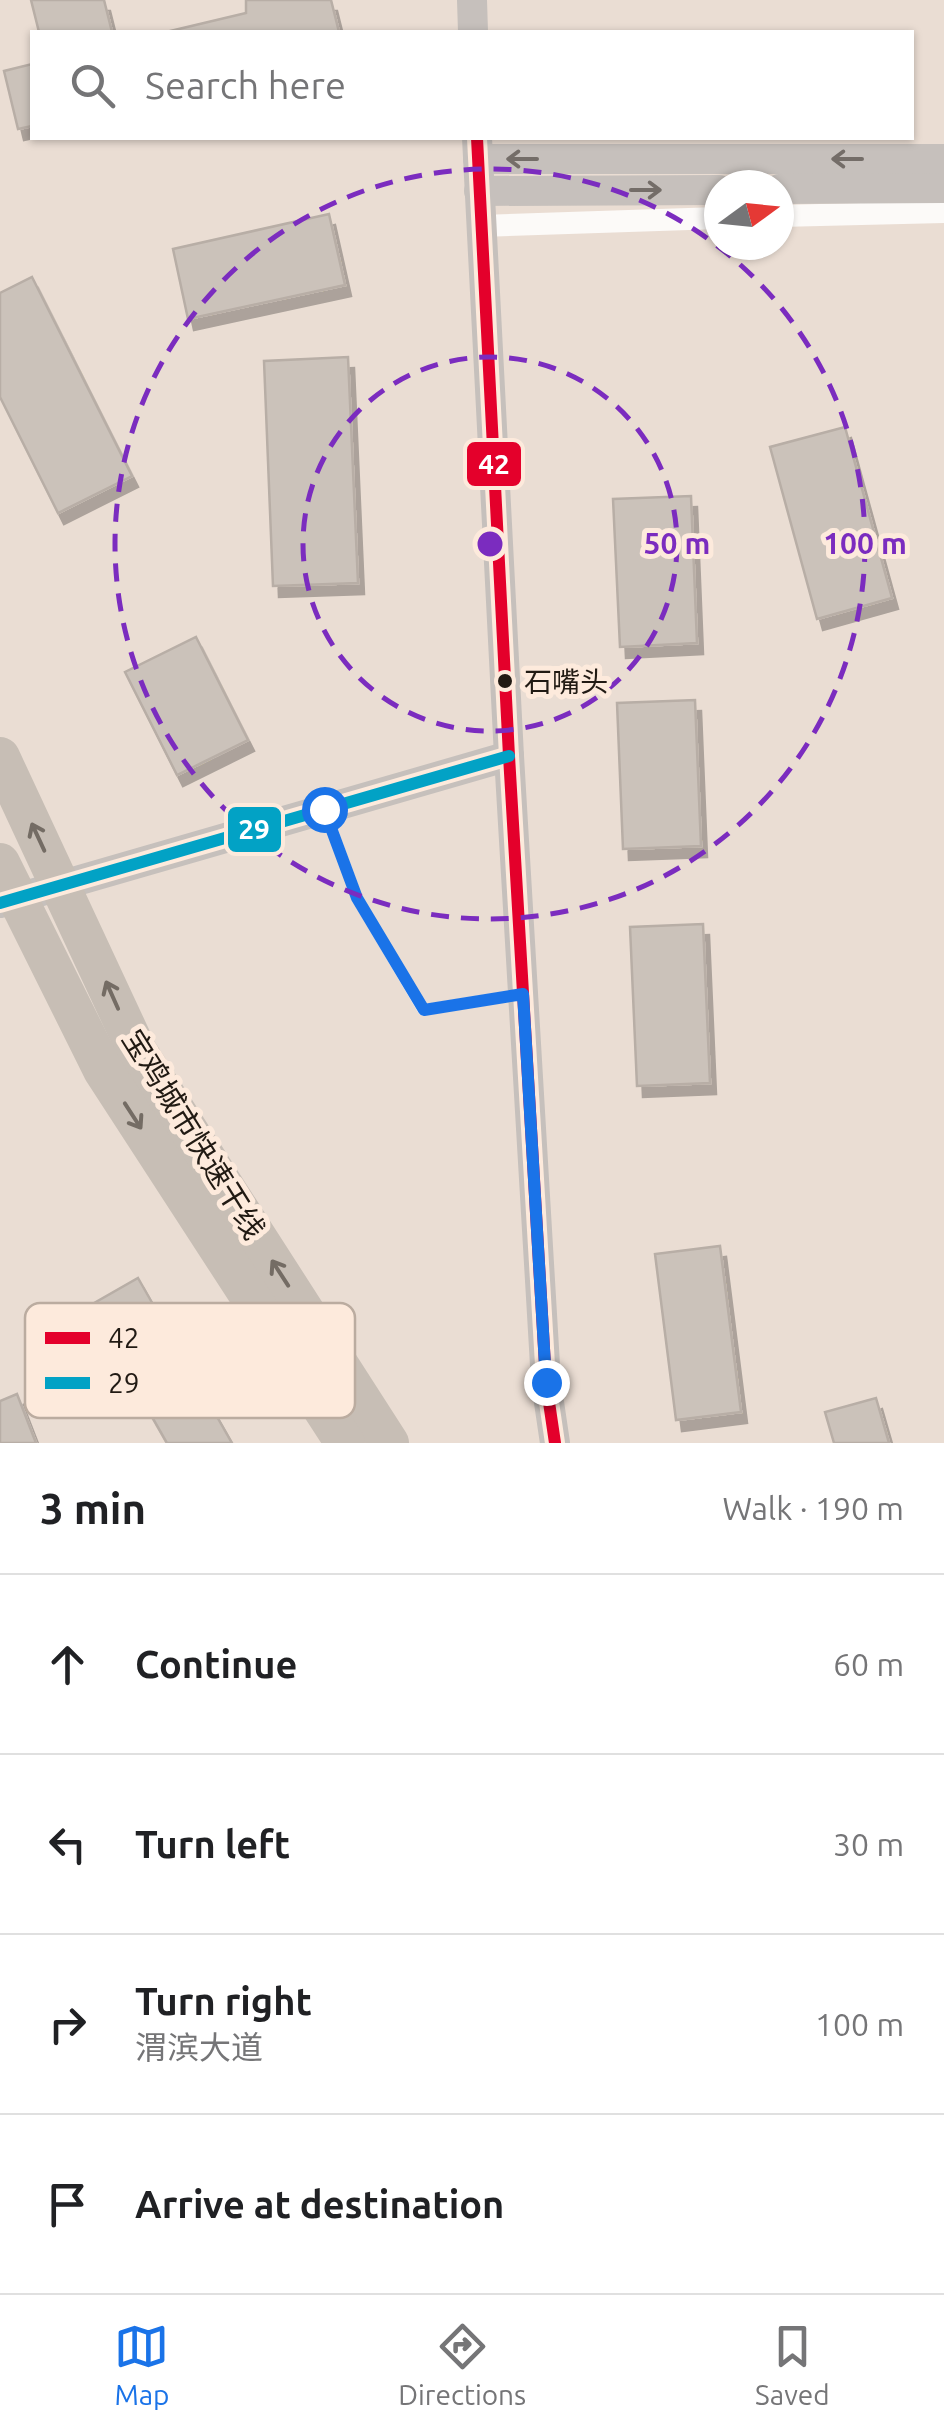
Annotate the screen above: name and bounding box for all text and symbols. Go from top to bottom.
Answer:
search box [30,30,914,140]
icon: search [65,58,120,113]
text: Search here [145,64,346,106]
one-way arrow [506,150,538,168]
one-way arrow [831,150,864,168]
north arrow [704,170,794,260]
one-way arrow [630,180,662,200]
line badge: 42 [465,440,523,488]
text: 42 [478,448,510,479]
centre of rings [472,526,508,562]
text: 50 m [644,526,710,560]
text: 100 m [823,526,907,560]
place label: 石嘴头 [524,666,608,697]
marker: 石嘴头 [495,671,515,691]
route start [302,787,348,833]
line badge: 29 [226,805,283,854]
text: 29 [238,813,270,844]
one-way arrow [28,823,47,853]
one-way arrow [101,981,120,1011]
street label: 宝鸡城市快速干线 [116,1023,272,1245]
one-way arrow [122,1101,143,1129]
one-way arrow [269,1259,290,1287]
legend [25,1303,355,1418]
text: 42 [108,1322,140,1353]
route end [524,1360,570,1406]
text: 29 [108,1367,140,1398]
text: 3 min [40,1485,146,1532]
text: Walk · 190 m [722,1490,904,1526]
icon: ahead [40,1637,95,1692]
text: Continue [135,1643,297,1685]
text: 60 m [833,1646,904,1682]
icon: left [40,1817,95,1872]
text: Turn left [135,1823,290,1865]
text: 30 m [833,1826,904,1862]
text: Turn right [135,1980,312,2022]
icon: right [40,1997,95,2052]
text: 100 m [815,2006,904,2042]
text: 渭滨大道 [135,2029,263,2065]
icon: arrive [40,2177,95,2232]
text: Arrive at destination [135,2183,504,2225]
tab: Map [114,2319,170,2410]
tab: Directions [398,2319,526,2410]
tab: Saved [755,2319,830,2410]

